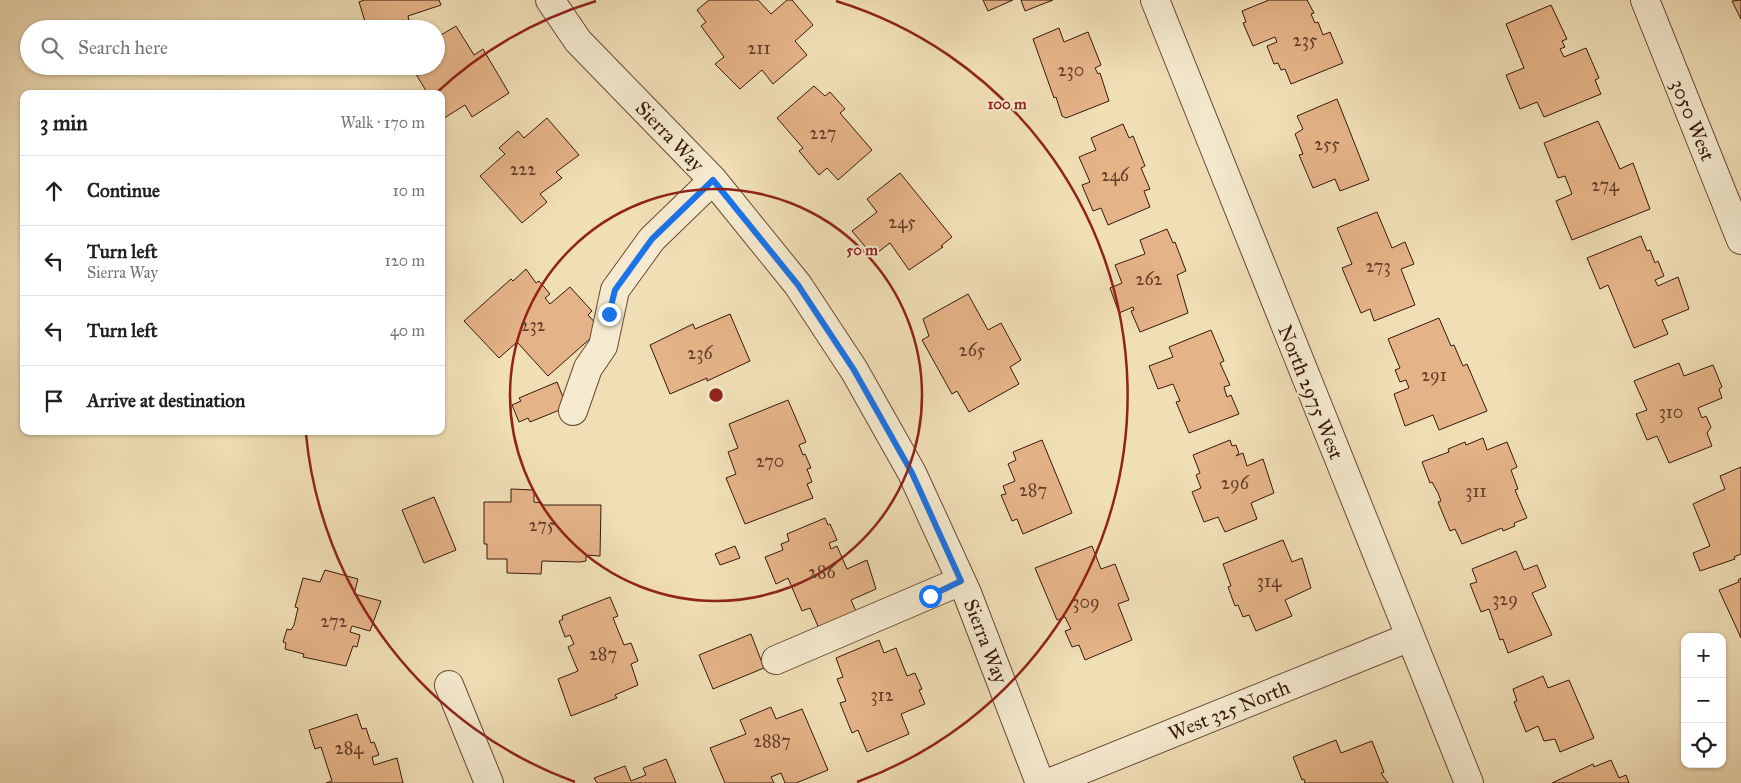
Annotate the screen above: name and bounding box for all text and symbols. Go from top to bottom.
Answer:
search box [20,20,445,75]
house number: 235 [1293,29,1318,51]
icon: search [38,34,66,62]
text: Search here [78,36,168,59]
house number: 211 [747,37,771,59]
house number: 230 [1058,59,1084,81]
street label: 3050 West [1666,76,1720,164]
text: 100 m [987,95,1027,113]
street label: Sierra Way [631,96,710,177]
text: 3 min [40,110,88,136]
text: Walk · 170 m [341,113,425,132]
house number: 227 [810,122,836,144]
house number: 255 [1314,133,1340,155]
house number: 222 [510,158,536,180]
house number: 246 [1101,164,1130,186]
house number: 274 [1591,174,1620,196]
icon: ahead [40,177,68,205]
text: Continue [87,179,160,202]
text: 10 m [393,181,425,200]
house number: 245 [888,211,916,233]
text: Turn left [87,240,157,263]
text: 50 m [846,241,878,259]
icon: left [40,247,68,275]
text: 120 m [385,251,425,270]
house number: 273 [1365,255,1391,277]
text: Sierra Way [87,263,158,282]
house number: 262 [1136,268,1163,290]
route end [598,303,621,326]
house number: 232 [521,314,546,336]
icon: left [40,317,68,345]
text: Turn left [87,319,157,342]
text: 40 m [390,321,425,340]
street label: North 2975 West [1273,321,1349,463]
house number: 265 [959,339,986,361]
house number: 236 [687,342,713,364]
house number: 291 [1421,364,1447,386]
centre of rings [707,386,725,404]
icon: arrive [40,387,68,415]
text: Arrive at destination [87,389,245,412]
house number: 310 [1659,401,1683,423]
house number: 270 [756,450,784,472]
house number: 296 [1221,472,1250,494]
house number: 287 [1019,479,1047,501]
house number: 311 [1465,480,1487,502]
house number: 275 [529,514,556,536]
house number: 286 [808,561,837,583]
house number: 314 [1257,570,1282,592]
route start [919,585,942,608]
house number: 329 [1492,588,1518,610]
house number: 309 [1072,591,1100,613]
street label: Sierra Way [959,595,1013,687]
house number: 272 [321,610,348,632]
map controls [1681,633,1726,768]
button: + [1681,633,1726,678]
house number: 287 [589,643,617,665]
street label: West 325 North [1165,675,1293,745]
button: − [1681,678,1726,723]
house number: 312 [870,684,894,706]
button: locate [1681,723,1726,768]
house number: 2887 [753,730,791,752]
house number: 284 [335,737,364,759]

